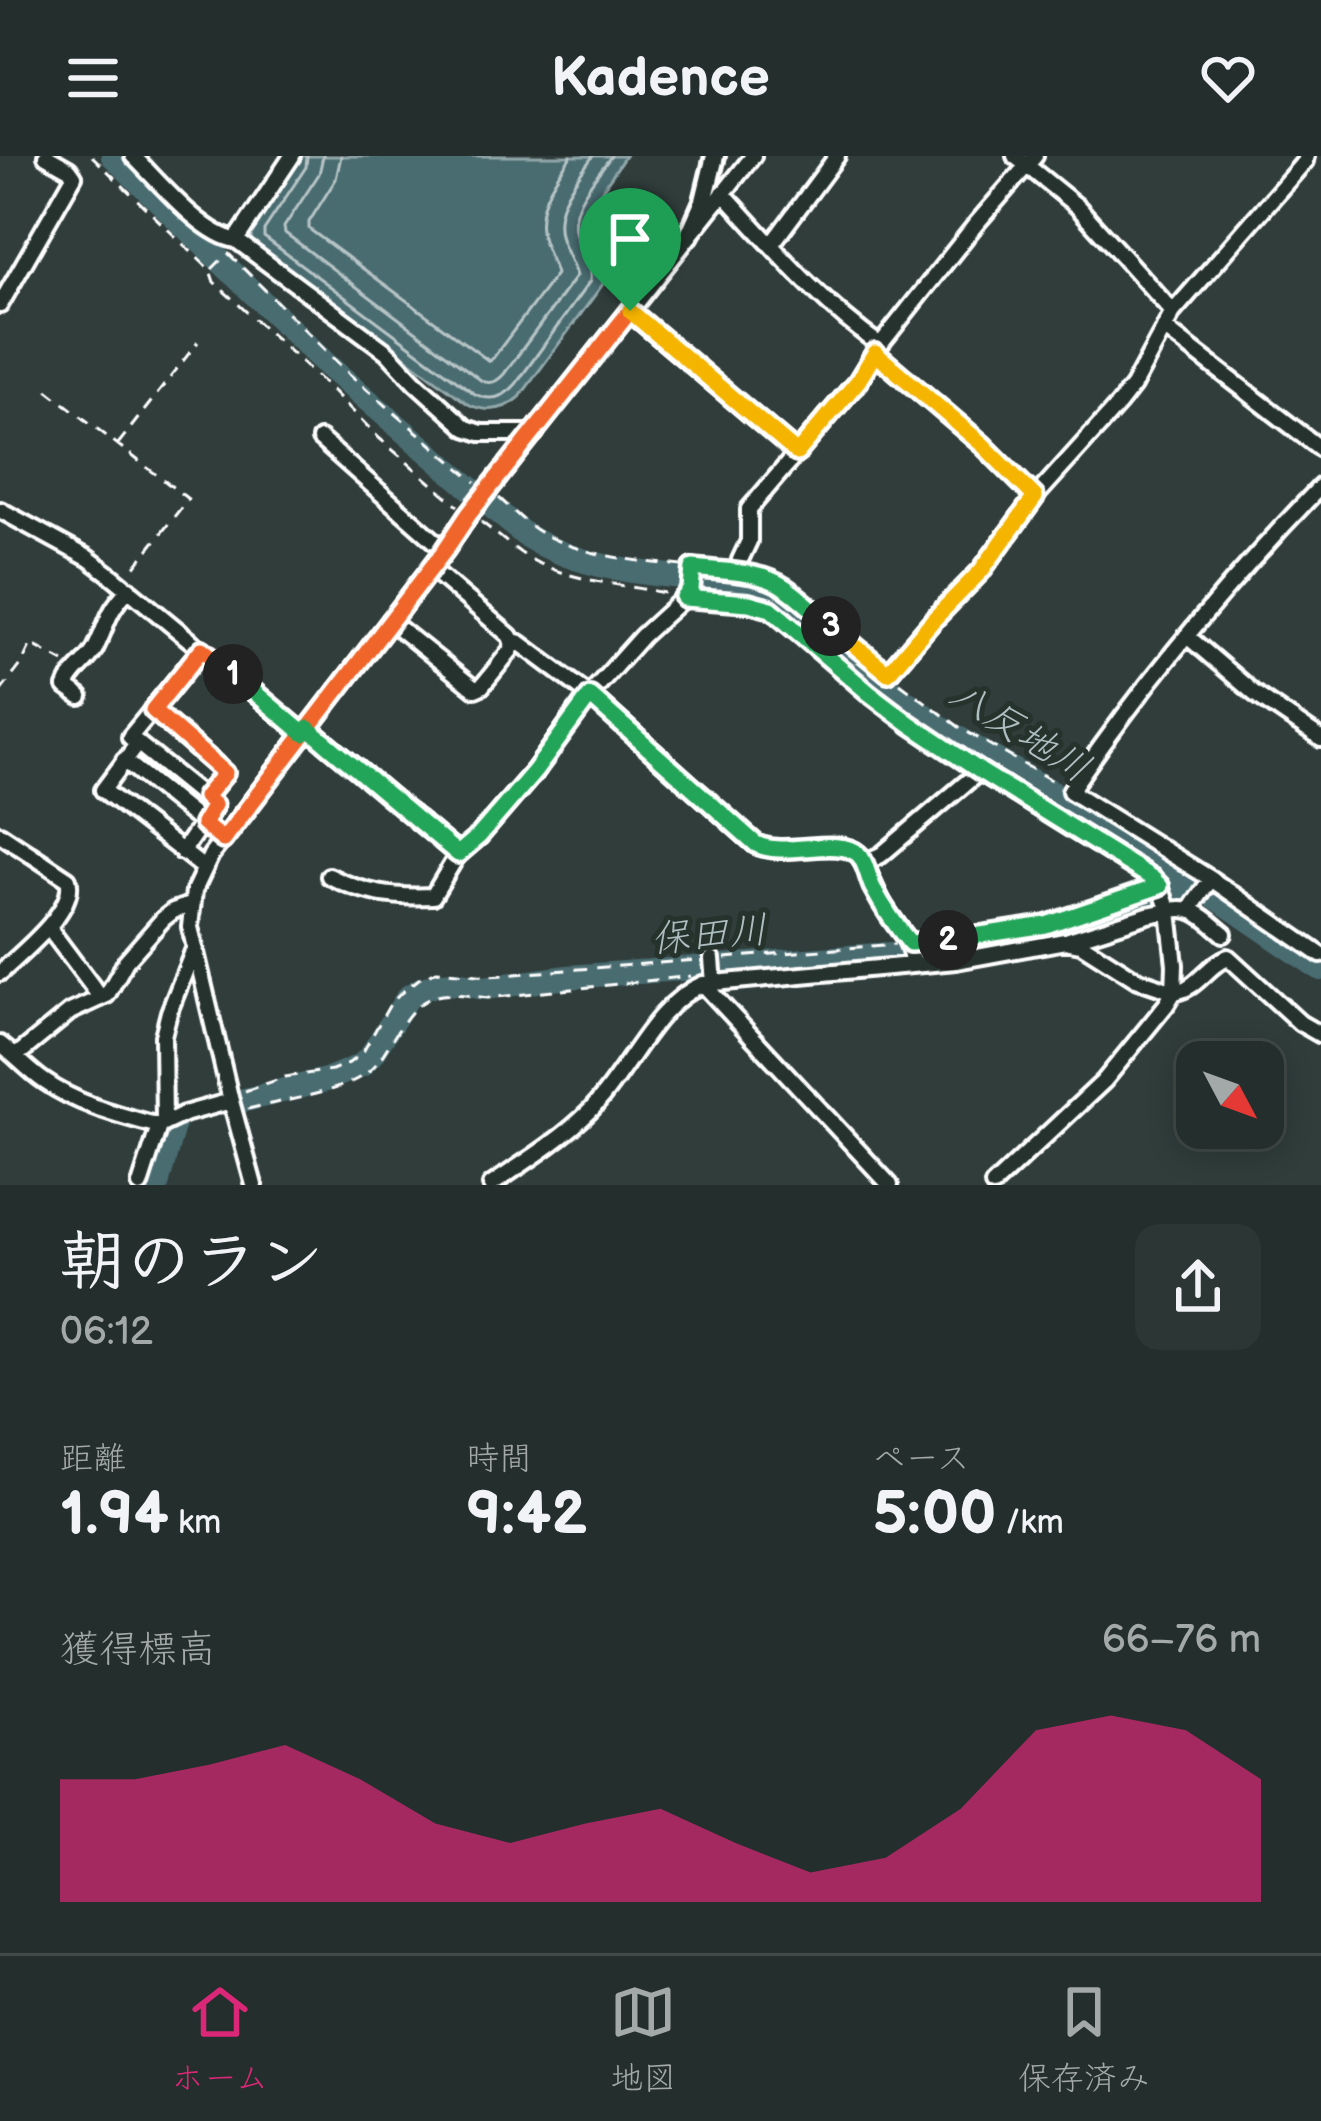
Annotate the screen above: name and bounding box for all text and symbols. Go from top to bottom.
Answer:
icon: menu [60,45,126,111]
icon: heart [1195,45,1261,111]
text: Kadence [551,46,770,111]
pin [579,188,681,311]
icon: arrive [597,206,663,272]
pin: 3 [801,596,861,656]
text: 3 [821,606,841,646]
pin: 1 [203,644,263,704]
text: 1 [226,654,240,694]
water label: 八反地川 [941,671,1098,793]
water label: 保田川 [649,907,770,964]
pin: 2 [918,910,978,970]
text: 2 [938,920,958,960]
north arrow [1176,1041,1284,1149]
map controls [1176,1041,1284,1149]
text: 朝のラン [60,1224,324,1303]
button: share [1135,1224,1261,1350]
text: 06:12 [60,1309,153,1356]
text: 距離 [60,1439,126,1479]
text: 時間 [466,1439,532,1479]
text: ペース [873,1439,970,1479]
text: 1.94 [60,1479,169,1551]
text: 9:42 [466,1479,587,1551]
text: 5:00 [873,1479,996,1551]
text: km [169,1503,221,1543]
text: /km [996,1503,1064,1543]
text: 66–76 m [1102,1617,1261,1664]
text: 獲得標高 [60,1627,216,1674]
tab: ホーム [171,1979,269,2099]
tab: 地図 [610,1979,676,2099]
tab: 保存済み [1018,1979,1150,2099]

